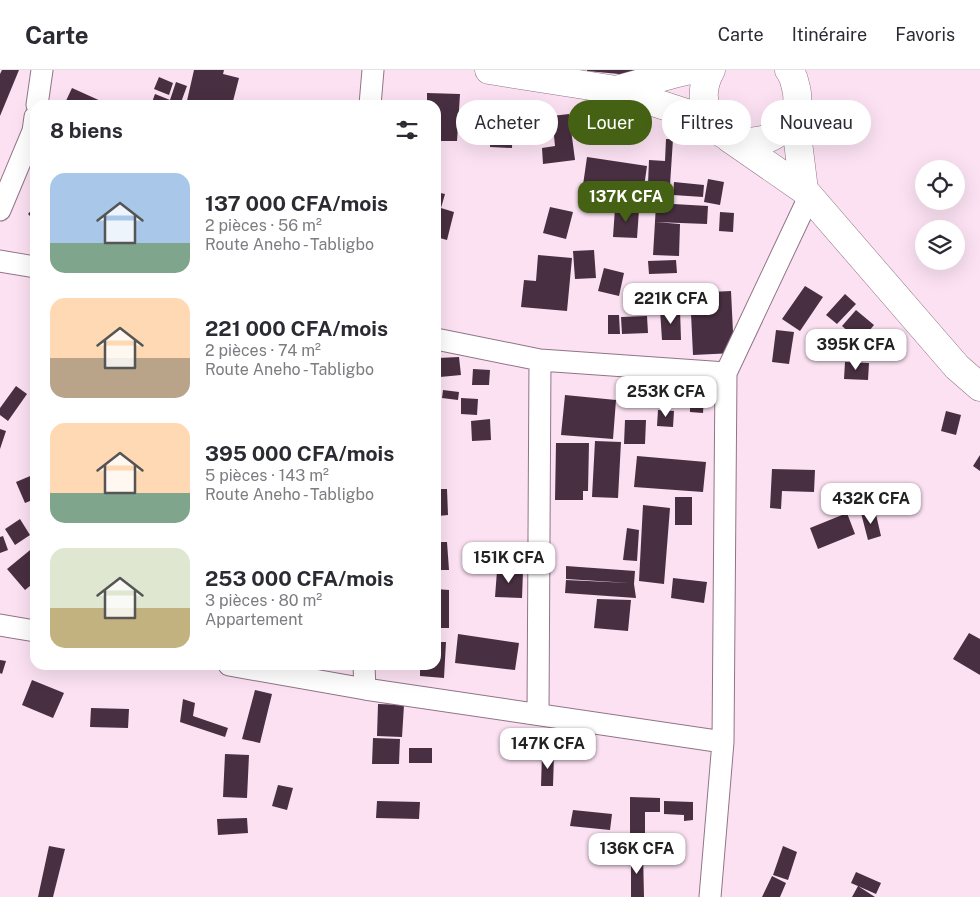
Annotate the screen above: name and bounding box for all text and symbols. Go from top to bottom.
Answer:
text: Carte [25,21,89,49]
text: Carte [718,24,764,45]
text: Itinéraire [792,24,867,45]
text: Favoris [895,24,955,45]
chip: Acheter [456,100,558,145]
chip: Louer [568,100,652,145]
chip: Filtres [662,100,751,145]
chip: Nouveau [761,100,871,145]
icon: filters [393,116,421,144]
text: 8 biens [50,118,123,143]
map controls [915,160,965,270]
button: locate [915,160,965,210]
pin: 137K CFA [574,180,678,223]
text: 137K CFA [589,187,663,206]
text: 137 000 CFA/mois [205,191,388,216]
icon: home [90,193,150,253]
text: 2 pièces · 56 m² [205,216,322,235]
button: layers [915,220,965,270]
text: Route Aneho - Tabligbo [205,235,374,254]
pin: 221K CFA [619,282,723,325]
text: 221K CFA [634,289,708,308]
text: 221 000 CFA/mois [205,316,388,341]
icon: home [90,318,150,378]
pin: 395K CFA [804,328,908,371]
text: 395K CFA [817,335,895,354]
text: 2 pièces · 74 m² [205,341,321,360]
text: Route Aneho - Tabligbo [205,360,374,379]
pin: 253K CFA [614,376,718,418]
text: 253K CFA [627,382,705,401]
text: 395 000 CFA/mois [205,441,394,466]
icon: home [90,443,150,503]
text: 5 pièces · 143 m² [205,466,329,485]
pin: 432K CFA [819,482,923,525]
text: Route Aneho - Tabligbo [205,485,374,504]
text: 432K CFA [832,489,910,508]
pin: 151K CFA [457,542,561,584]
text: 151K CFA [473,548,545,567]
text: 253 000 CFA/mois [205,566,394,591]
icon: home [90,568,150,628]
text: 3 pièces · 80 m² [205,591,322,610]
text: Appartement [205,610,303,629]
pin: 147K CFA [496,728,600,770]
text: 147K CFA [511,734,585,753]
pin: 136K CFA [585,832,689,875]
text: 136K CFA [600,839,674,858]

